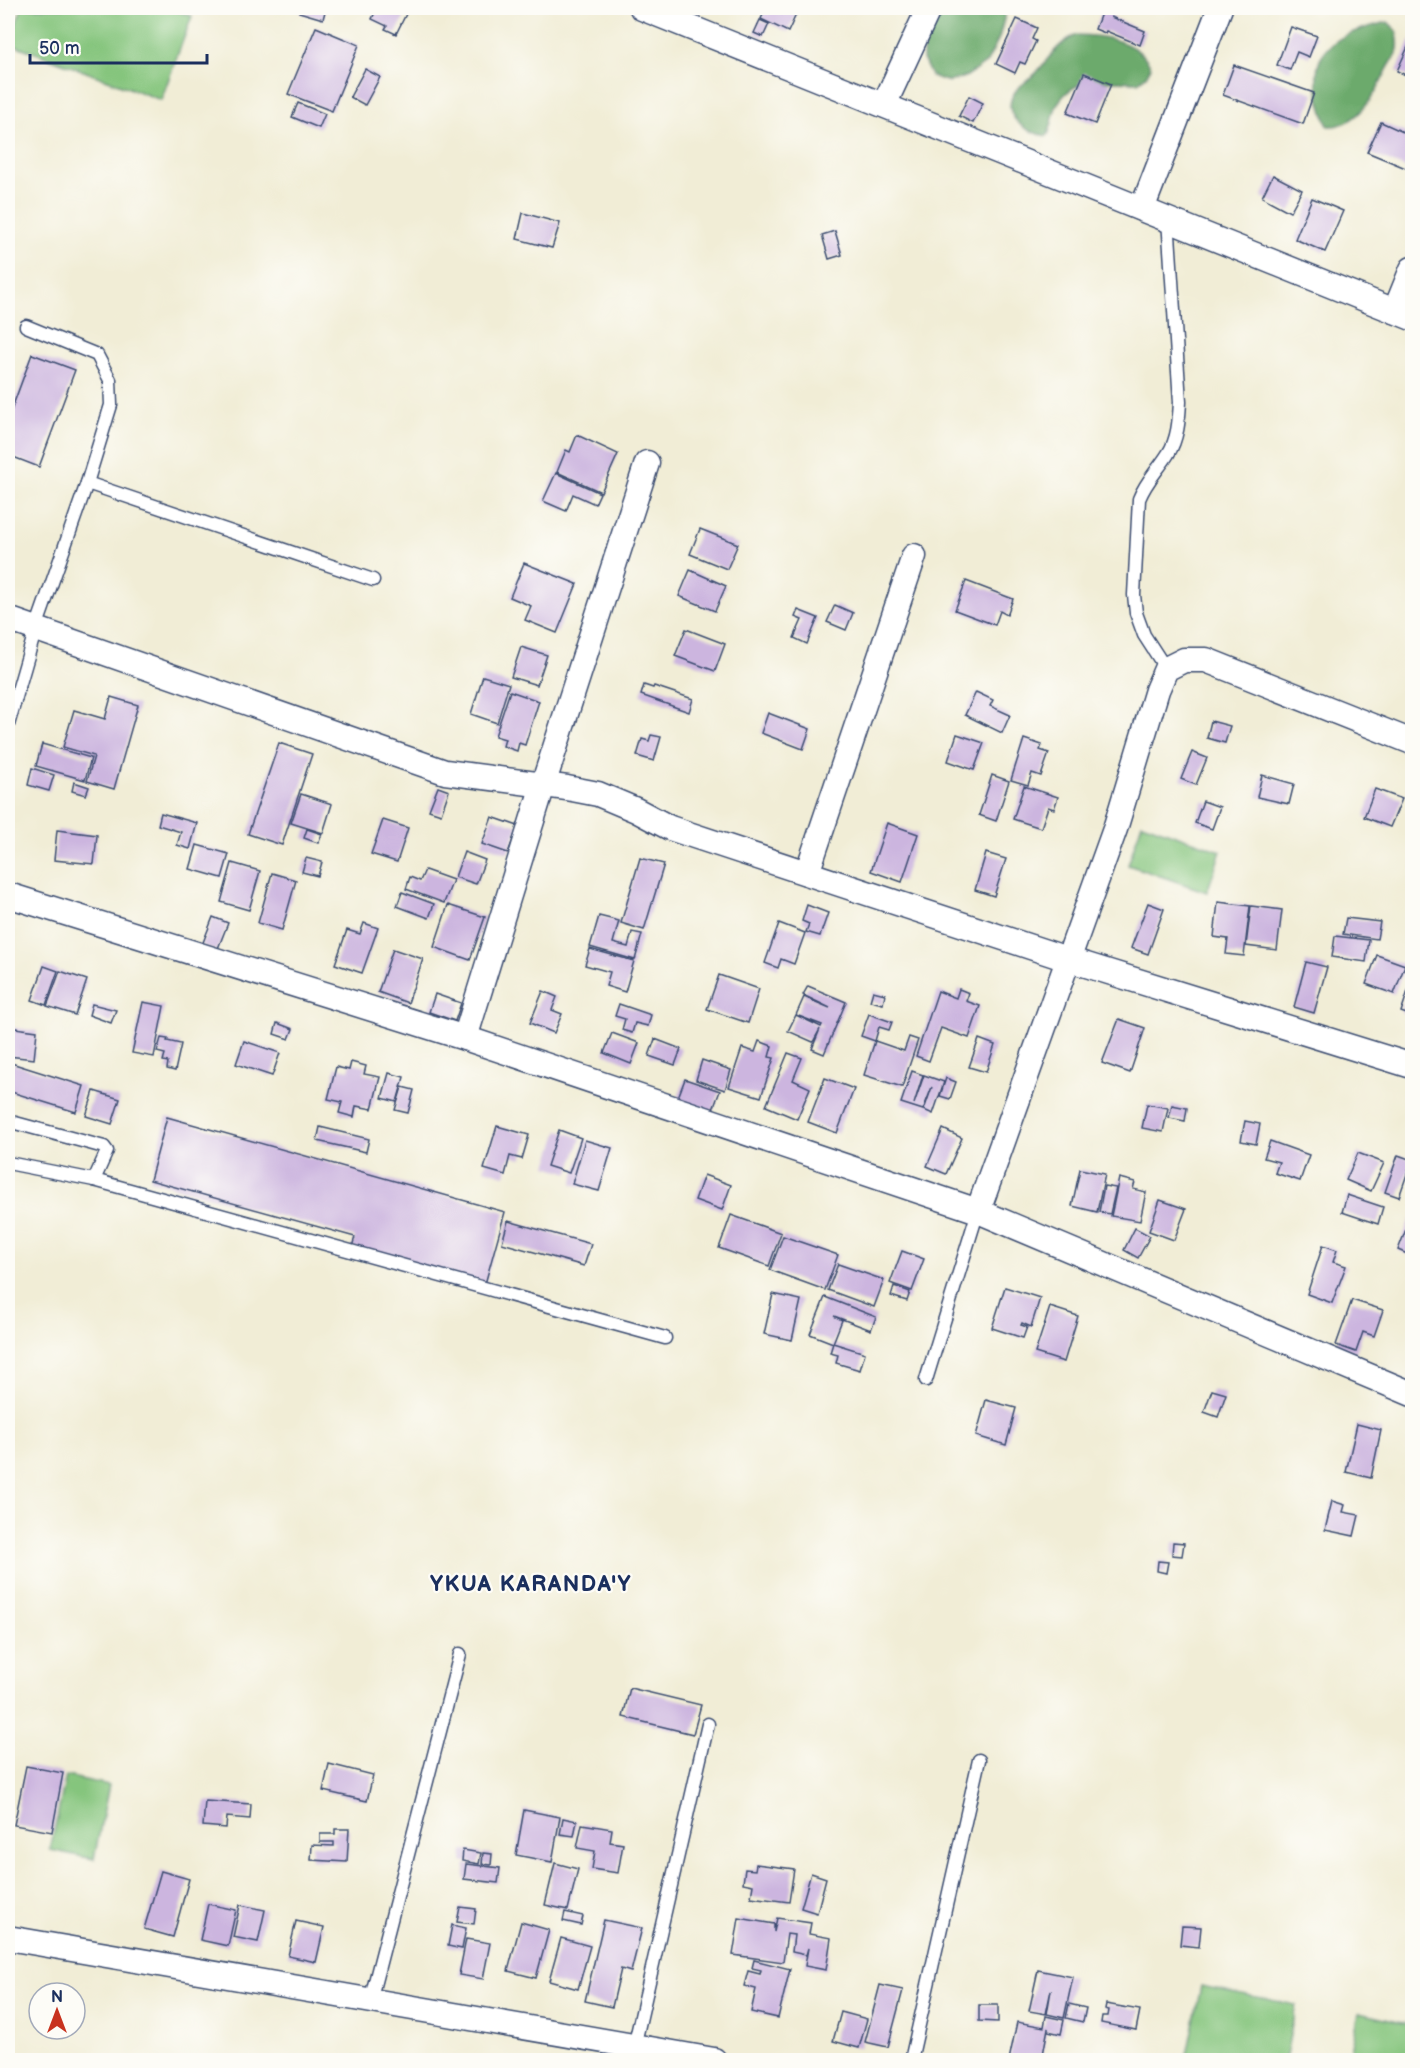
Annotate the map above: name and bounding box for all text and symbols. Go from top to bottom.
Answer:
scale bar [30,27,207,65]
text: 50 m [39,38,80,59]
district label: YKUA KARANDA'Y [430,1571,632,1598]
north arrow [27,1981,87,2041]
text: N [51,1988,63,2007]

